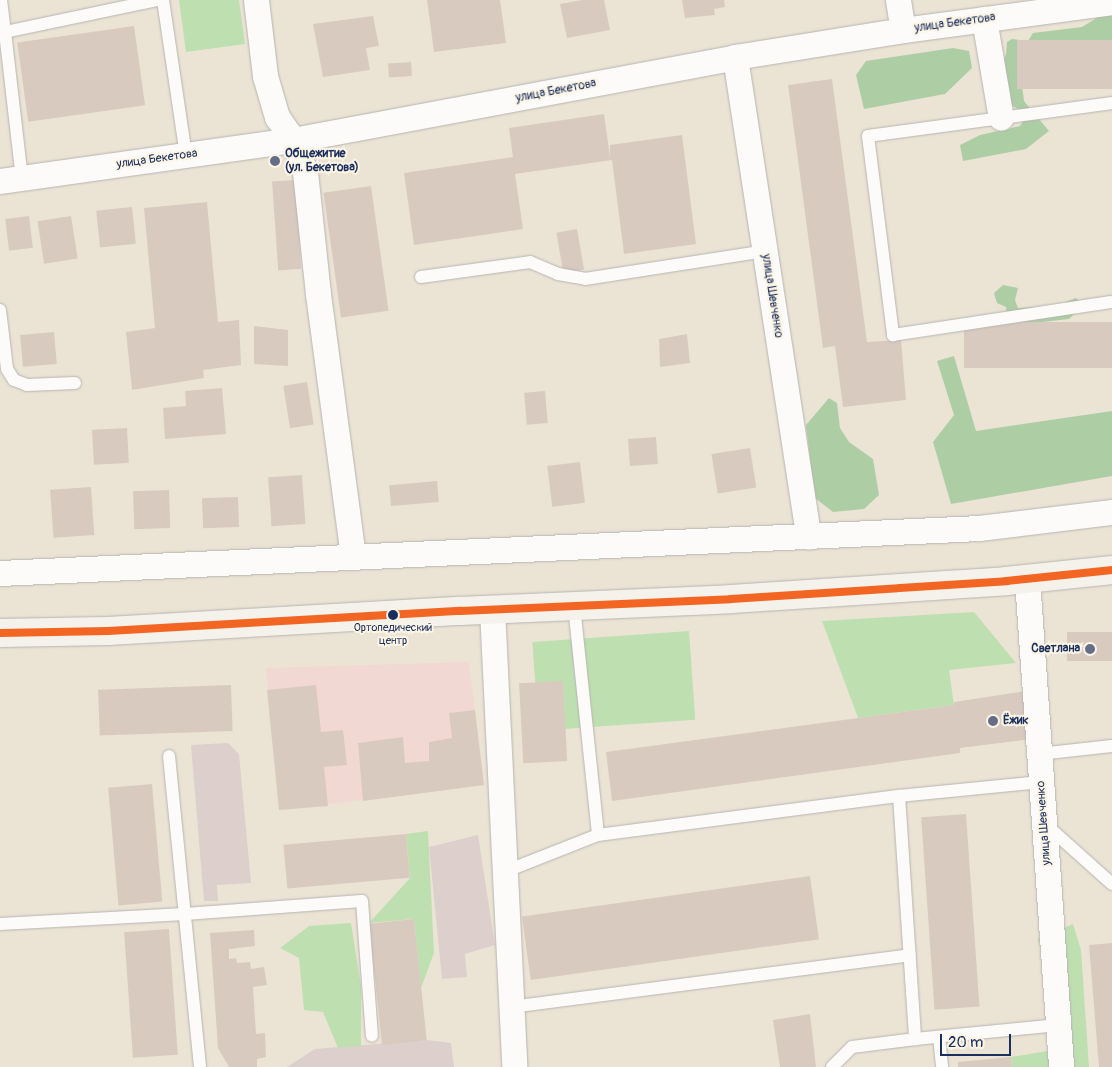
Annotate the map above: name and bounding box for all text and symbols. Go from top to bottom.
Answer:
street label: улица Бекетова [914,10,996,36]
street label: улица Бекетова [515,76,597,106]
street label: улица Бекетова [116,146,198,172]
place label: Общежитие (ул. Бекетова) [285,147,359,175]
marker: Общежитие (ул. Бекетова) [269,155,281,167]
street label: улица Шевченко [758,253,786,339]
marker: Ортопедический центр [388,610,398,620]
place label: Ортопедический центр [354,622,432,648]
place label: Светлана [1031,642,1080,656]
marker: Светлана [1084,643,1096,655]
place label: Ёжик [1003,714,1028,728]
marker: Ёжик [987,715,999,727]
street label: улица Шевченко [1034,780,1054,866]
scale bar [942,1024,1013,1056]
text: 20 m [948,1033,983,1052]

